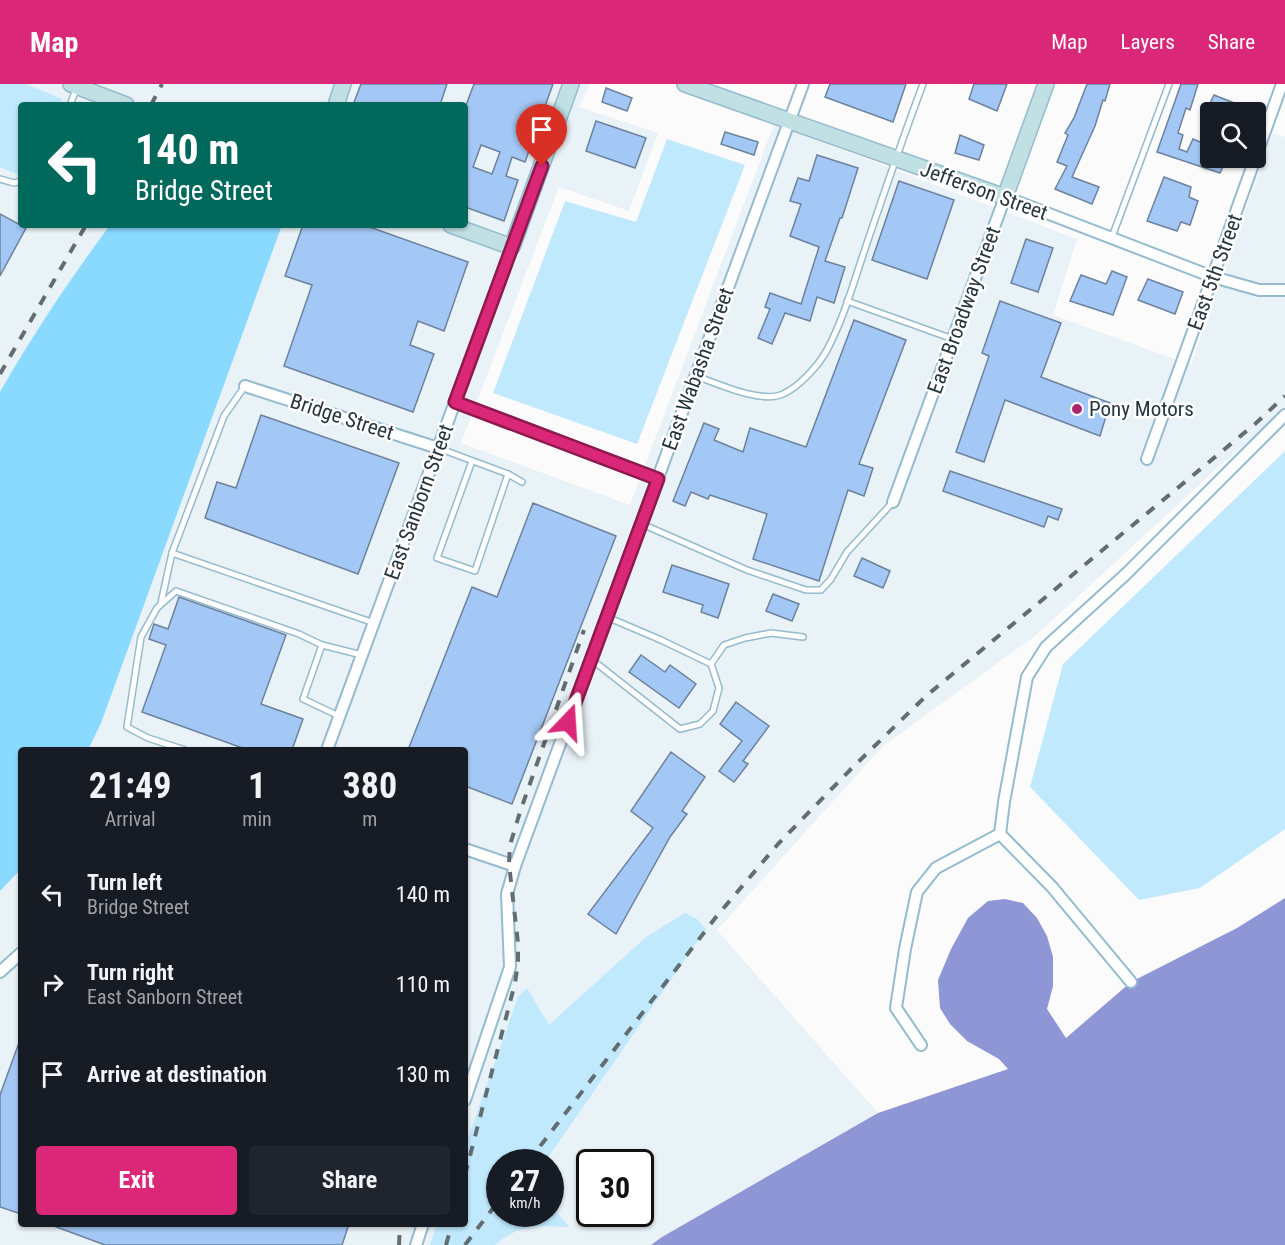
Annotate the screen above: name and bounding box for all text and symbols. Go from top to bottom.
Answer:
text: Map [30,26,78,59]
text: Map [1051,30,1088,54]
text: Layers [1121,30,1175,54]
text: Share [1208,30,1255,54]
map controls [1200,102,1266,168]
button: search [1200,102,1266,168]
pin [516,104,567,166]
icon: arrive [525,113,558,146]
text: 140 m [135,125,240,174]
icon: left [36,126,114,204]
street label: Jefferson Street [917,157,1051,225]
text: Bridge Street [135,175,273,207]
street label: East 5th Street [1183,211,1247,333]
street label: East Broadway Street [923,223,1005,397]
street label: East Wabasha Street [657,285,739,453]
street label: Bridge Street [287,389,397,445]
place label: Pony Motors [1089,397,1194,421]
marker: Pony Motors [1070,402,1084,416]
street label: East Sanborn Street [380,421,458,583]
position arrow [536,690,600,754]
text: 21:49 [89,765,171,807]
text: 1 [248,765,266,807]
text: 380 [343,765,397,807]
text: Arrival [105,807,156,831]
text: min [242,807,272,831]
text: m [362,807,377,831]
text: Turn left [87,870,162,895]
icon: left [36,878,69,911]
text: 140 m [396,882,450,907]
text: Bridge Street [87,895,189,919]
text: Turn right [87,960,174,985]
icon: right [36,968,69,1001]
text: 110 m [396,972,450,997]
text: East Sanborn Street [87,985,243,1009]
icon: arrive [36,1058,69,1091]
text: Arrive at destination [87,1062,267,1087]
text: 130 m [396,1062,450,1087]
button: Exit [36,1146,237,1215]
button: Share [249,1146,450,1215]
speed limit sign: 30 [576,1149,654,1227]
text: 27 [510,1163,540,1198]
text: km/h [510,1194,540,1212]

